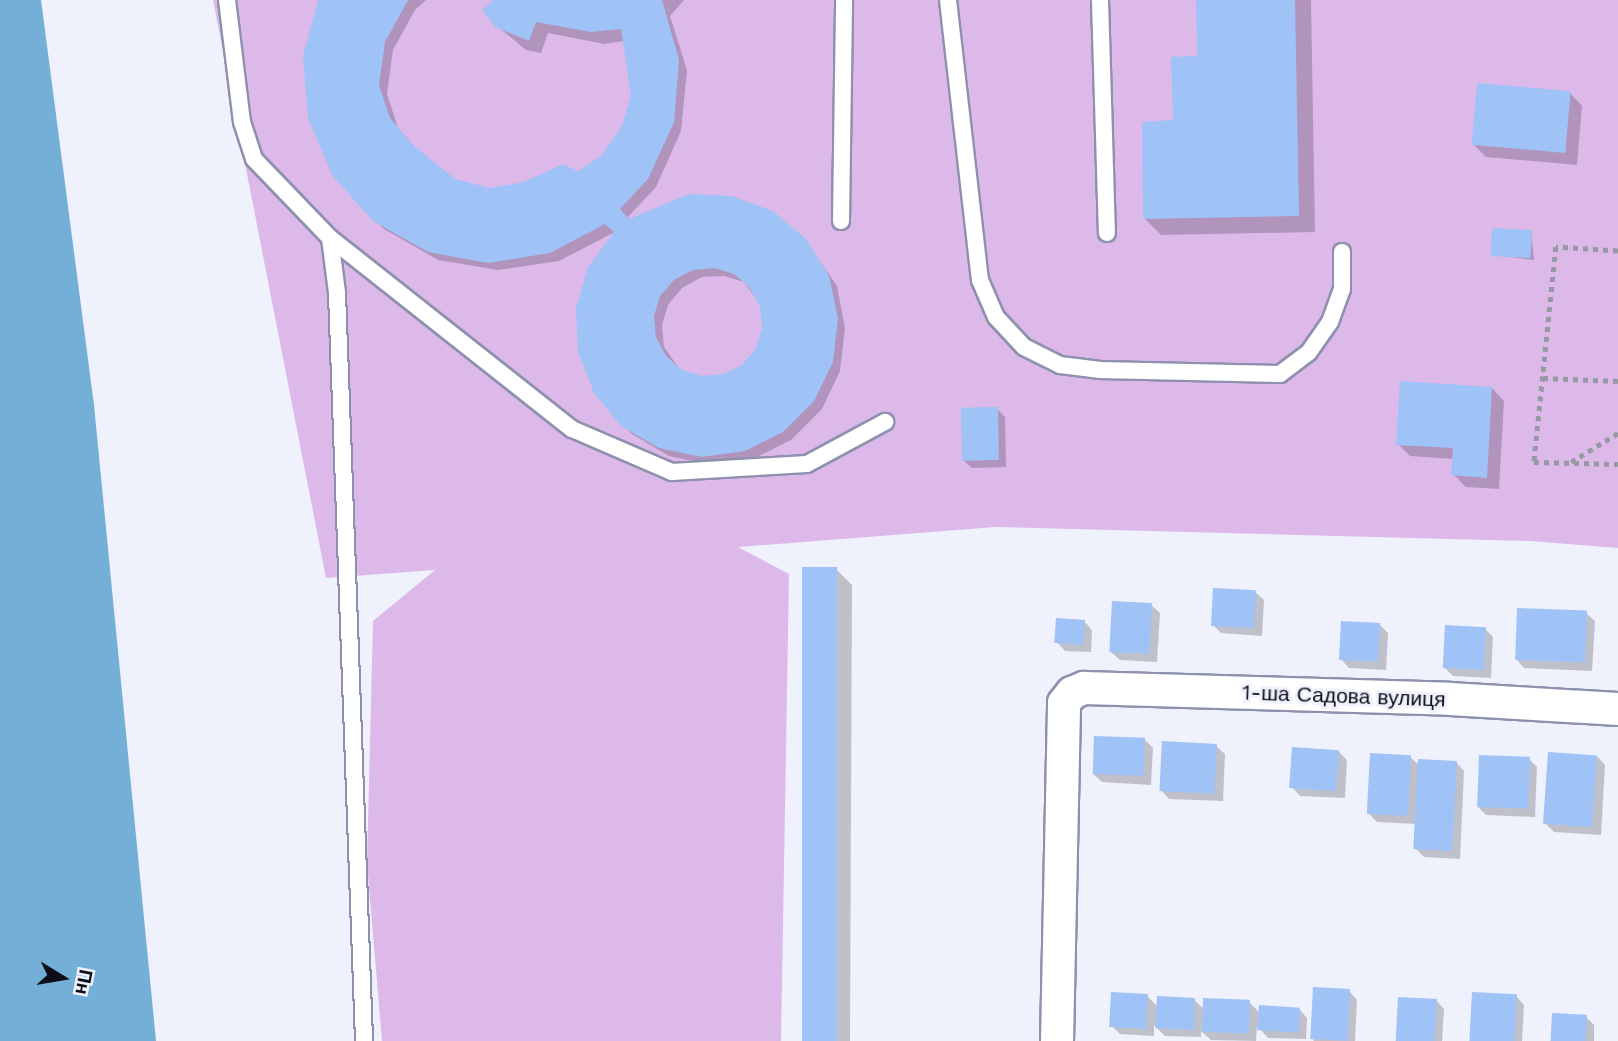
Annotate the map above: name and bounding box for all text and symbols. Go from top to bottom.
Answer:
street label: 1-ша Садова вулиця [1242,680,1446,712]
north arrow [28,943,98,1013]
text: Пн [70,968,98,997]

